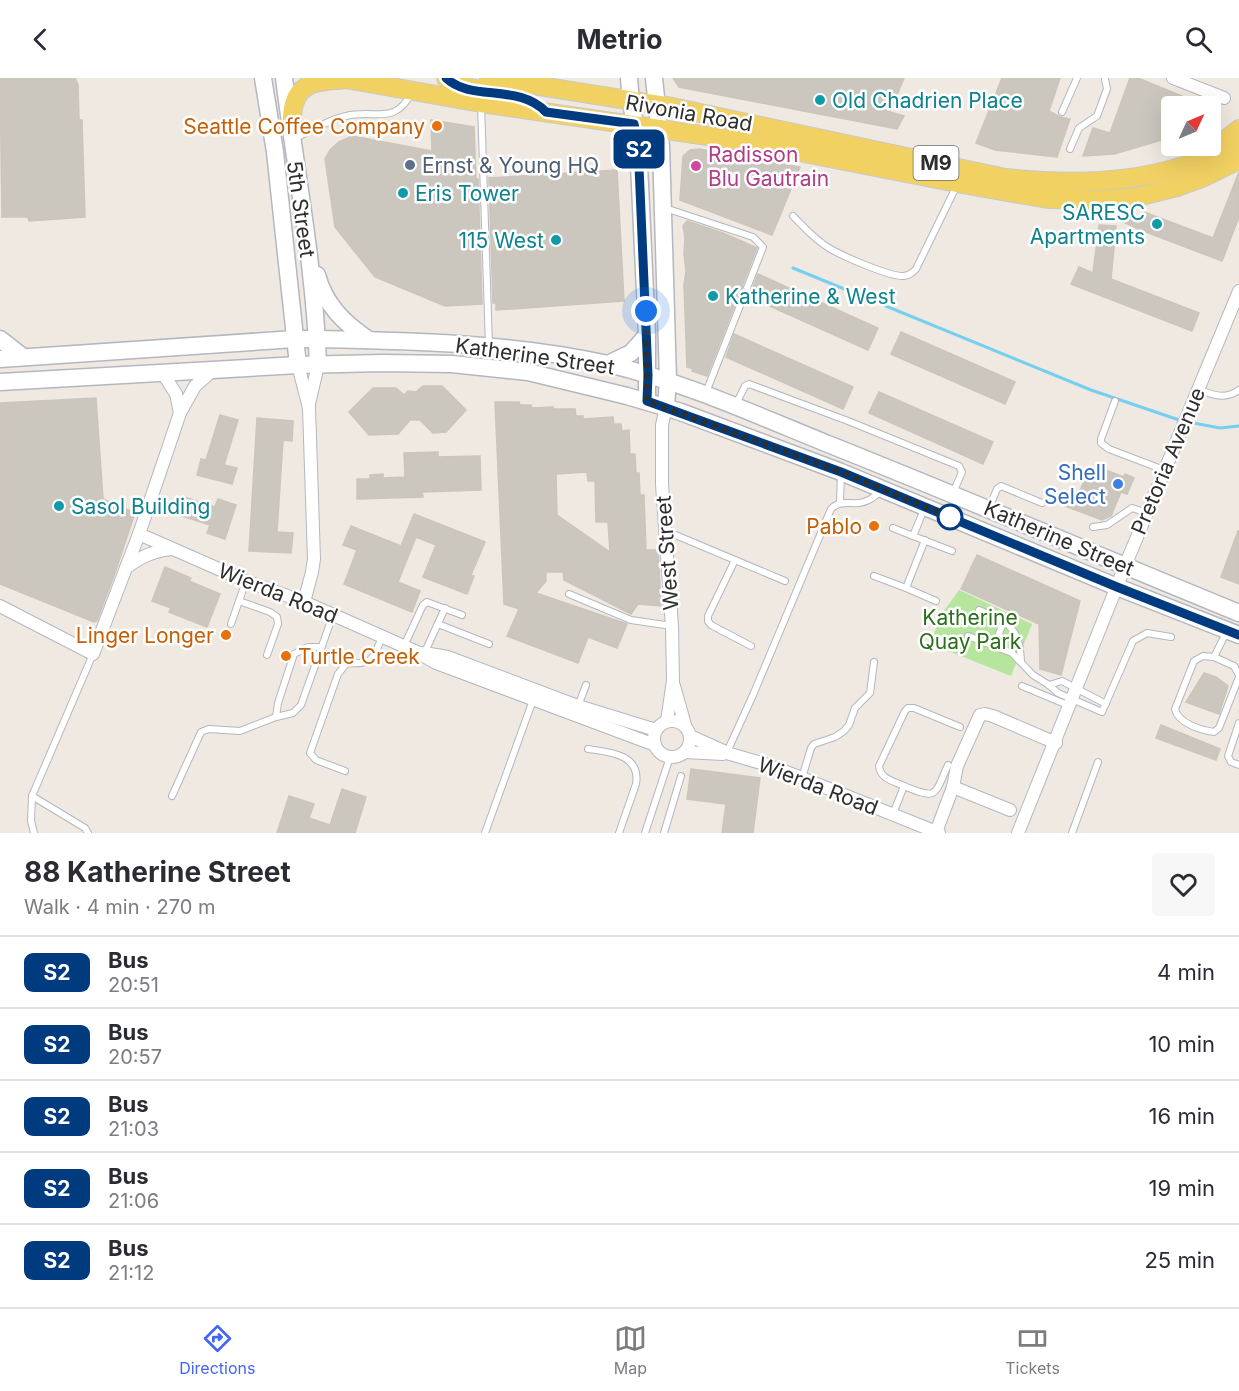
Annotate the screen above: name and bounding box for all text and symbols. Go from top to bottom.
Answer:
icon: back [24,23,57,56]
text: Metrio [576,23,663,56]
icon: search [1182,23,1215,56]
place label: Old Chadrien Place [832,88,1023,113]
street label: Rivonia Road [624,90,754,136]
marker: Old Chadrien Place [813,93,827,107]
north arrow [1161,96,1221,156]
map controls [1161,96,1221,156]
place label: Seattle Coffee Company [183,114,425,139]
marker: Seattle Coffee Company [430,119,444,133]
line badge: S2 [612,130,666,168]
text: S2 [626,137,652,162]
place label: Radisson Blu Gautrain [708,142,829,191]
road number: M9 [914,146,958,180]
place label: Ernst & Young HQ [422,153,599,178]
marker: Ernst & Young HQ [403,158,417,172]
street label: 5th Street [282,159,320,259]
marker: Radisson Blu Gautrain [689,159,703,173]
place label: Eris Tower [415,181,519,206]
marker: Eris Tower [396,186,410,200]
place label: SARESC Apartments [1030,200,1145,249]
marker: SARESC Apartments [1150,217,1164,231]
place label: 115 West [458,228,544,253]
marker: 115 West [549,233,563,247]
place label: Katherine & West [725,284,896,309]
marker: Katherine & West [706,289,720,303]
your location [631,296,661,326]
street label: Katherine Street [454,332,616,380]
street label: Pretoria Avenue [1126,384,1210,538]
place label: Shell Select [1044,460,1106,509]
marker: Shell Select [1111,477,1125,491]
place label: Sasol Building [71,494,211,519]
street label: West Street [651,495,683,611]
street label: Katherine Street [980,495,1138,581]
marker: Sasol Building [52,499,66,513]
unlabelled marker [937,504,963,530]
place label: Pablo [806,514,862,539]
marker: Pablo [867,519,881,533]
street label: Wierda Road [215,558,341,628]
park label: Katherine Quay Park [919,605,1022,654]
place label: Linger Longer [76,623,214,648]
marker: Linger Longer [219,628,233,642]
place label: Turtle Creek [298,644,420,669]
marker: Turtle Creek [279,649,293,663]
street label: Wierda Road [754,752,882,820]
button: heart [1152,853,1215,916]
text: 88 Katherine Street [24,855,291,889]
text: Walk · 4 min · 270 m [24,895,215,919]
text: Bus [108,947,149,973]
text: 4 min [1157,959,1215,985]
text: S2 [44,960,70,985]
text: 20:51 [108,973,159,997]
text: Bus [108,1019,149,1045]
text: 10 min [1148,1031,1215,1057]
text: S2 [44,1032,70,1057]
text: 20:57 [108,1045,162,1069]
text: Bus [108,1091,149,1117]
text: 16 min [1149,1103,1215,1129]
text: S2 [44,1104,70,1129]
text: 21:03 [108,1117,159,1141]
text: Bus [108,1163,149,1189]
text: 19 min [1149,1175,1215,1201]
text: S2 [44,1176,70,1201]
text: 21:06 [108,1189,159,1213]
text: Bus [108,1235,149,1261]
text: 25 min [1144,1247,1215,1273]
text: S2 [44,1248,70,1273]
text: 21:12 [108,1261,154,1285]
tab: Directions [179,1322,255,1378]
tab: Map [614,1322,647,1378]
tab: Tickets [1005,1322,1060,1378]

